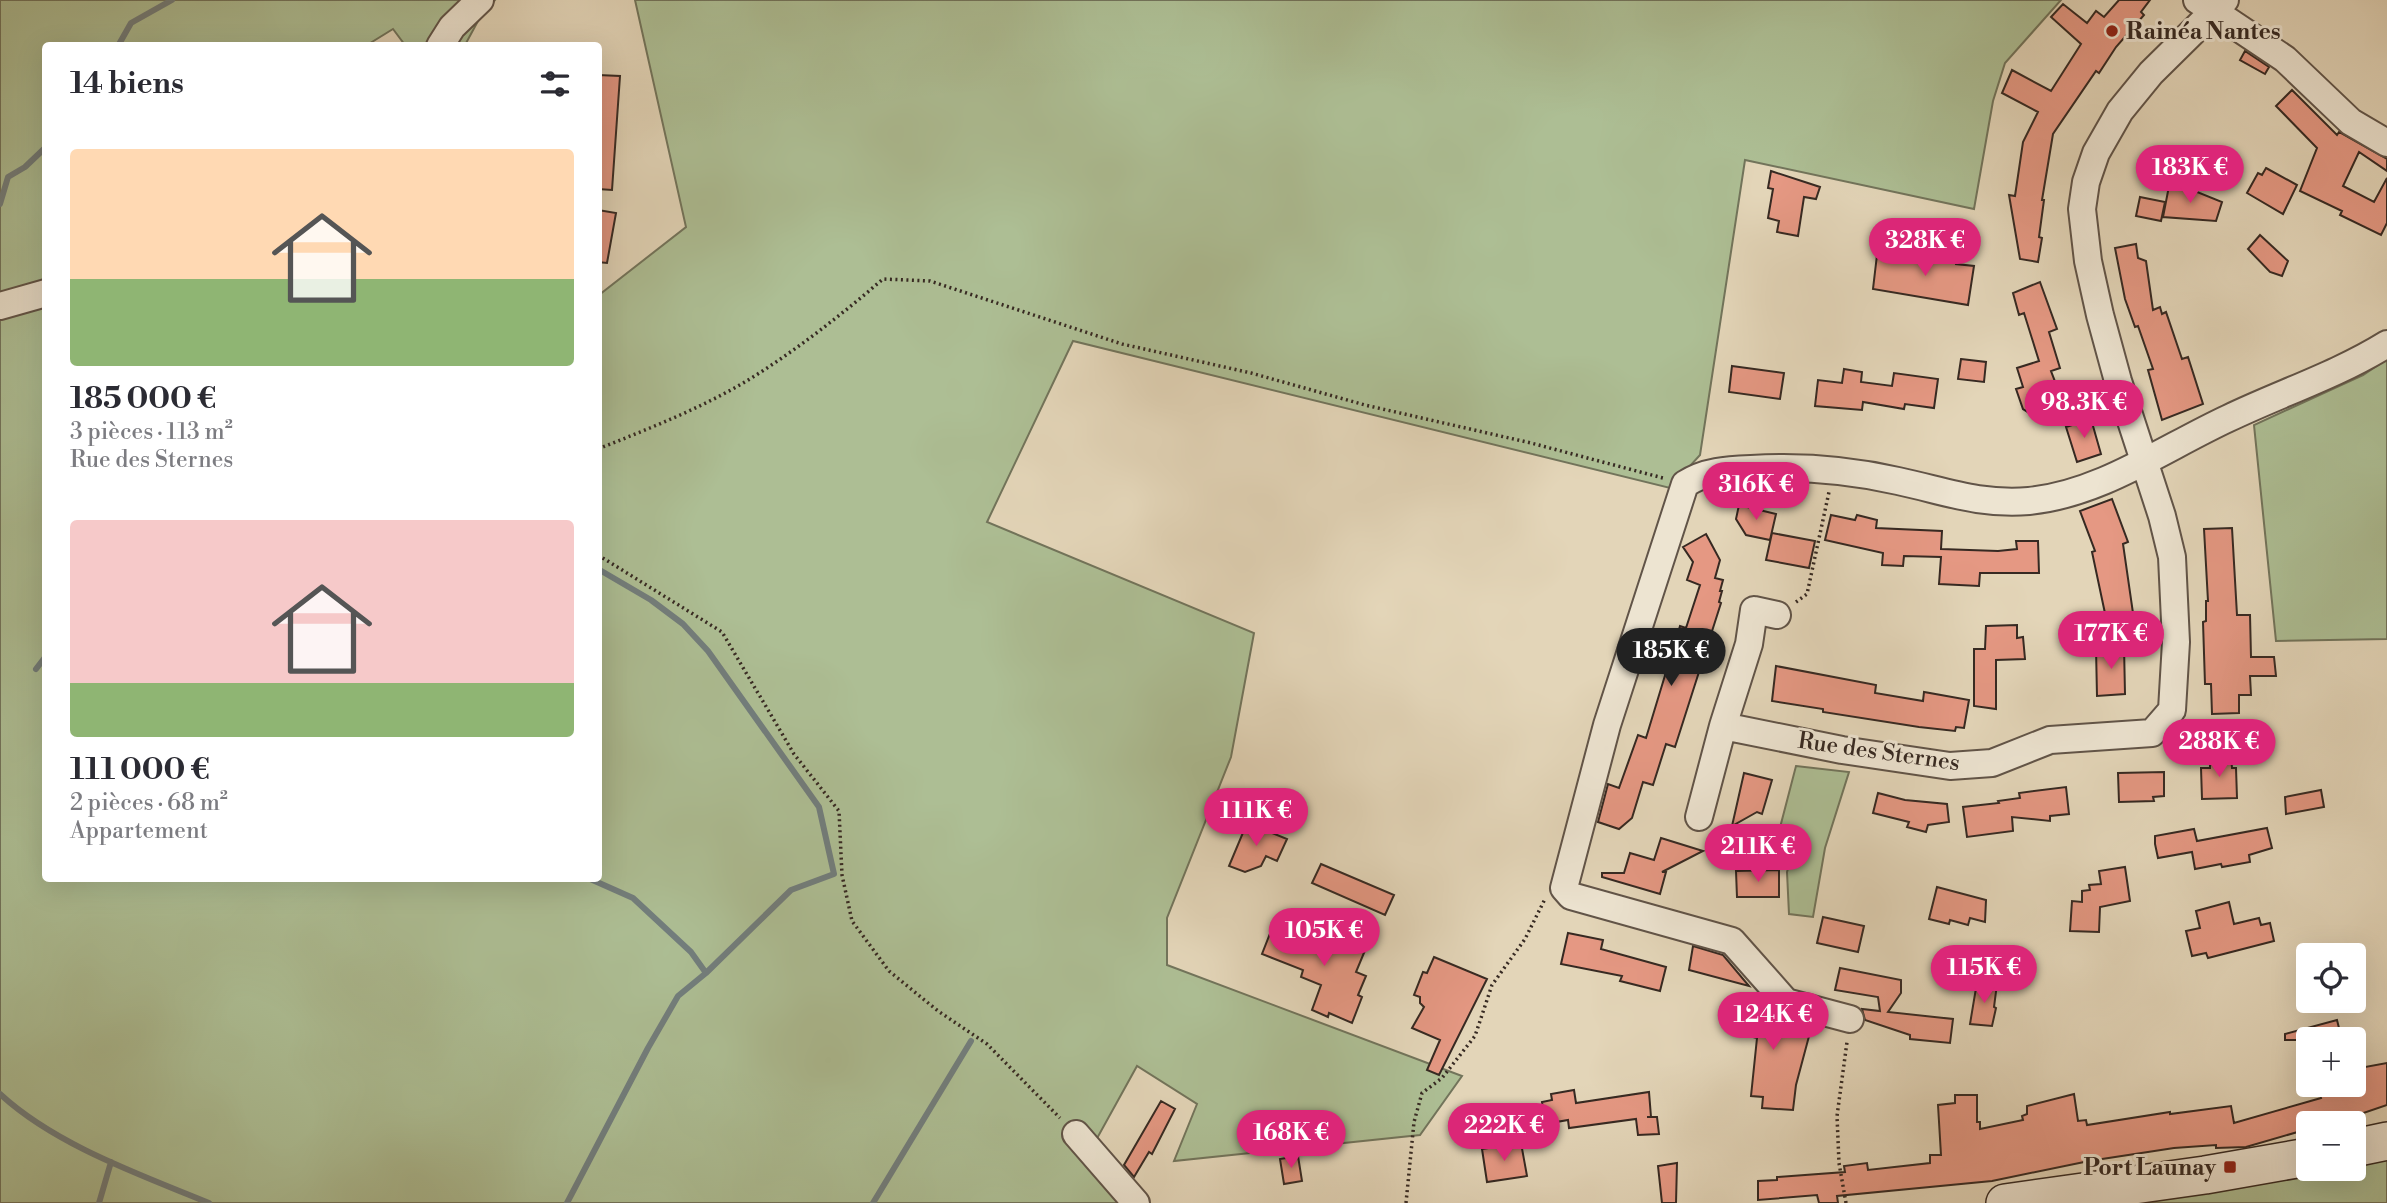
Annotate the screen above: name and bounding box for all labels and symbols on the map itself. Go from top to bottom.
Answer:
place label: Rainéa Nantes [2126,18,2281,46]
marker: Rainéa Nantes [2104,23,2120,39]
pin: 183K € [2133,146,2247,205]
pin: 328K € [1868,218,1982,278]
pin: 98.3K € [2019,380,2149,440]
pin: 316K € [1699,462,1813,522]
pin: 177K € [2054,612,2168,671]
pin: 185K € [1614,628,1728,688]
pin: 288K € [2162,720,2276,779]
street label: Rue des Sternes [1796,727,1962,777]
pin: 111K € [1199,788,1313,848]
pin: 211K € [1701,824,1815,884]
pin: 105K € [1267,908,1381,968]
pin: 115K € [1927,946,2041,1005]
pin: 124K € [1716,992,1830,1052]
pin: 222K € [1447,1104,1561,1163]
pin: 168K € [1234,1110,1348,1170]
place label: Port Launay [2083,1154,2216,1182]
marker: Port Launay [2222,1159,2238,1175]

